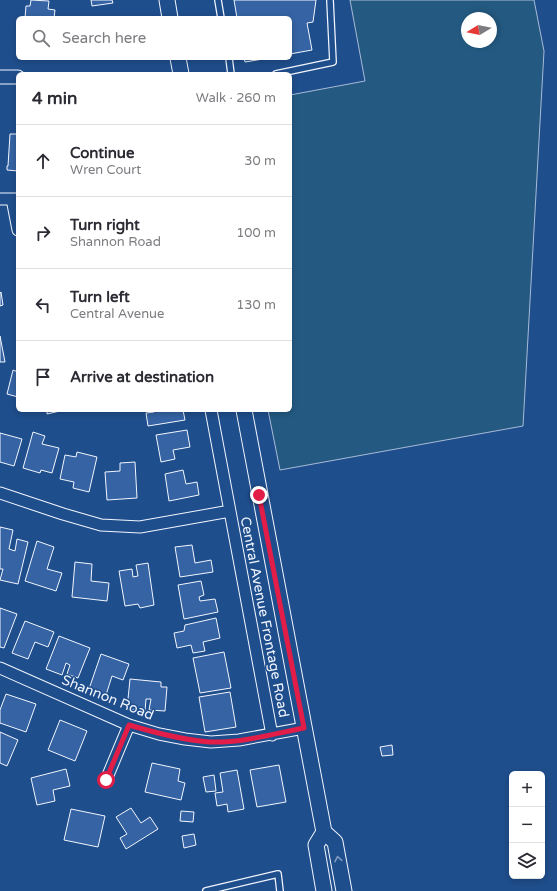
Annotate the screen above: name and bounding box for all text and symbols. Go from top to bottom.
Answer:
north arrow [461,12,497,48]
search box [16,16,292,60]
icon: search [30,27,52,49]
text: Search here [62,29,146,47]
text: 4 min [32,88,77,109]
text: Walk · 260 m [196,90,276,106]
text: Continue [70,144,134,162]
icon: ahead [32,150,54,172]
text: 30 m [244,153,276,169]
text: Wren Court [70,162,141,178]
text: Turn right [70,216,140,234]
icon: right [32,222,54,244]
text: 100 m [236,225,276,241]
text: Shannon Road [70,234,161,250]
text: Turn left [70,288,130,306]
icon: left [32,294,54,316]
text: 130 m [236,297,276,313]
text: Central Avenue [70,306,164,322]
icon: arrive [32,366,54,388]
text: Arrive at destination [70,368,214,386]
route end [250,486,268,504]
street label: Central Avenue Frontage Road [237,515,292,719]
street label: Shannon Road [59,671,156,724]
route start [97,771,115,789]
map controls [509,771,545,879]
button: + [509,771,545,807]
button: − [509,807,545,843]
button: layers [509,843,545,879]
one-way arrow [334,856,343,862]

